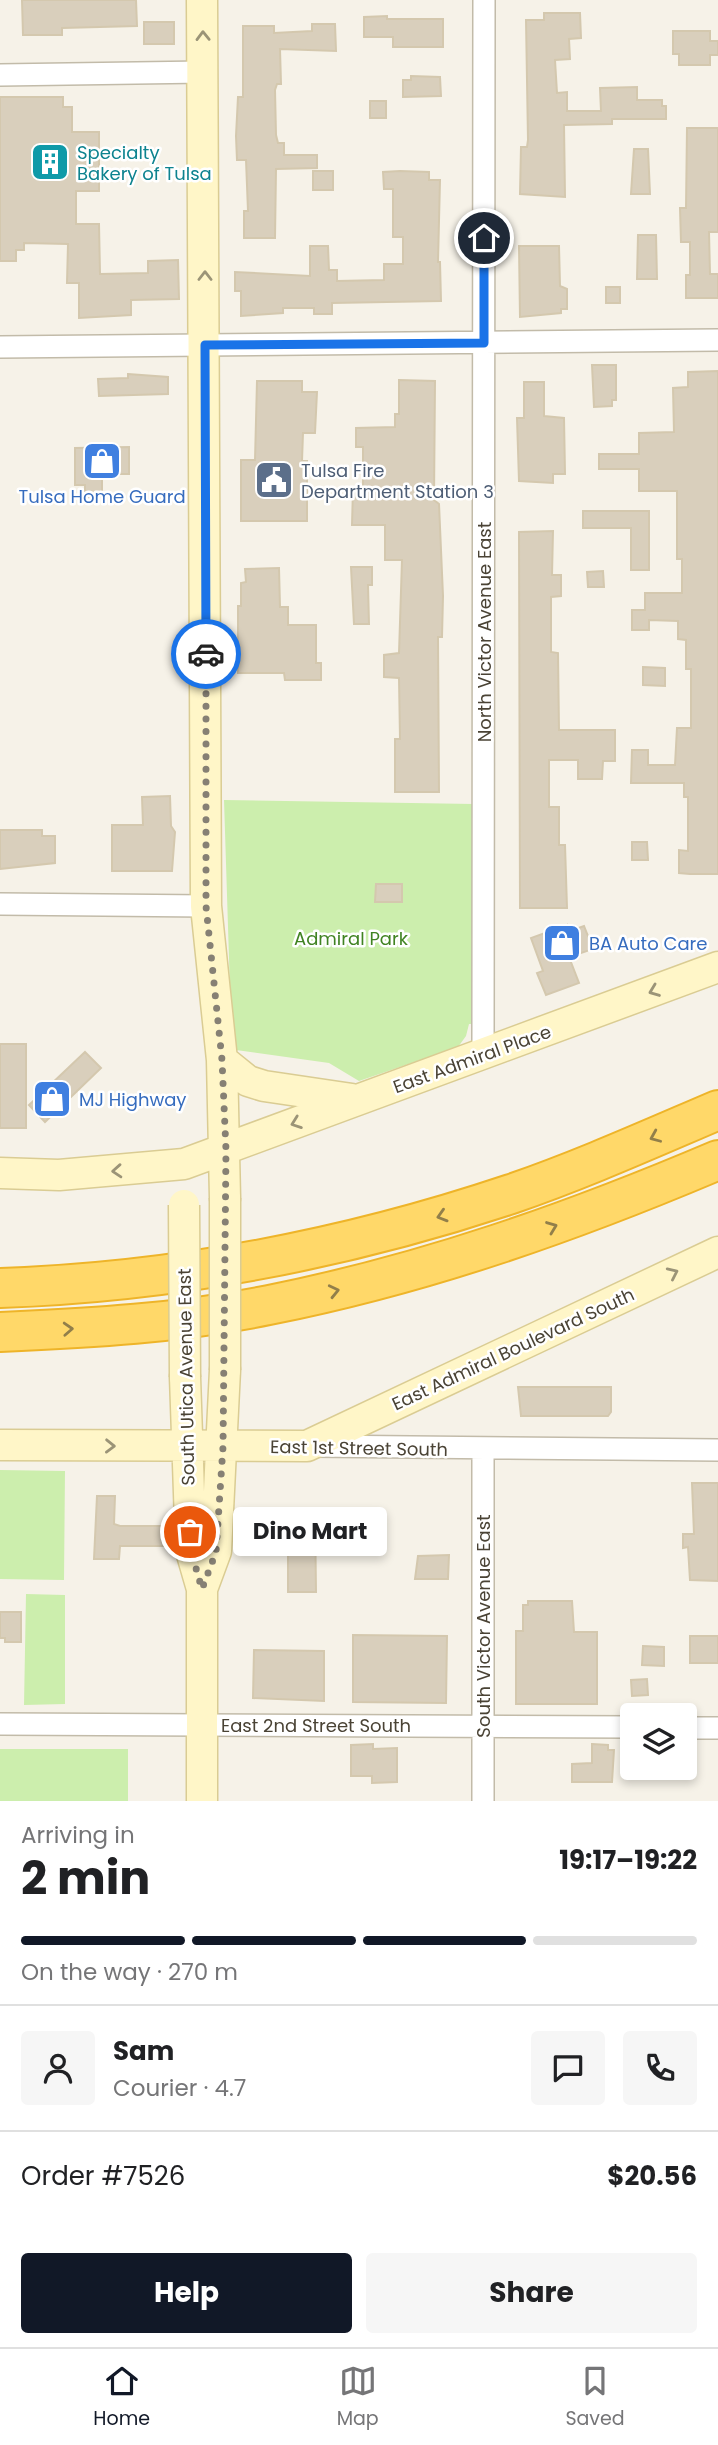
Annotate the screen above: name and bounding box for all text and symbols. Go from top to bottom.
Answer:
one-way arrow [195,30,211,41]
place label: Specialty Bakery of Tulsa [77,140,212,186]
building icon: Specialty Bakery of Tulsa [29,141,71,183]
pin [454,208,514,268]
icon: home [465,219,503,257]
one-way arrow [197,271,213,281]
shop icon: Tulsa Home Guard [81,440,123,482]
place label: Tulsa Fire Department Station 3 [301,458,494,504]
public building icon: Tulsa Fire Department Station 3 [253,459,295,501]
place label: Tulsa Home Guard [18,484,186,509]
street label: North Victor Avenue East [472,522,497,742]
courier [171,619,241,689]
icon: car [187,635,225,673]
shop icon: BA Auto Care [541,922,583,964]
park label: Admiral Park [294,926,409,951]
place label: BA Auto Care [589,931,707,956]
one-way arrow [649,983,661,997]
street label: East Admiral Place [389,1019,555,1099]
shop icon: MJ Highway [31,1078,73,1120]
place label: MJ Highway [79,1087,186,1112]
one-way arrow [291,1115,303,1129]
one-way arrow [650,1128,662,1142]
one-way arrow [111,1164,122,1179]
one-way arrow [436,1207,448,1222]
one-way arrow [546,1221,558,1235]
one-way arrow [666,1267,678,1281]
street label: South Utica Avenue East [172,1268,200,1486]
street label: East Admiral Boulevard South [388,1282,638,1416]
one-way arrow [328,1284,340,1299]
one-way arrow [63,1321,74,1336]
street label: East 1st Street South [270,1434,448,1462]
one-way arrow [106,1438,116,1454]
pin [160,1502,220,1562]
callout: Dino Mart [232,1508,386,1556]
icon: bag [171,1513,209,1551]
street label: South Victor Avenue East [471,1514,496,1738]
text: Dino Mart [253,1515,367,1547]
map controls [620,1703,697,1780]
button: layers [620,1703,697,1780]
street label: East 2nd Street South [221,1713,411,1738]
text: Arriving in [21,1819,135,1851]
text: 19:17–19:22 [559,1842,697,1878]
text: 2 min [21,1846,150,1910]
text: On the way · 270 m [21,1956,238,1988]
button: person [21,2031,95,2105]
button: chat [531,2031,605,2105]
button: phone [623,2031,697,2105]
text: Sam [113,2033,174,2069]
text: Courier · 4.7 [113,2072,246,2104]
text: Order #7526 [21,2158,185,2194]
text: $20.56 [607,2158,697,2194]
button: Help [21,2253,352,2333]
button: Share [366,2253,697,2333]
tab: Home [93,2362,150,2433]
tab: Map [337,2362,379,2433]
tab: Saved [565,2362,625,2433]

